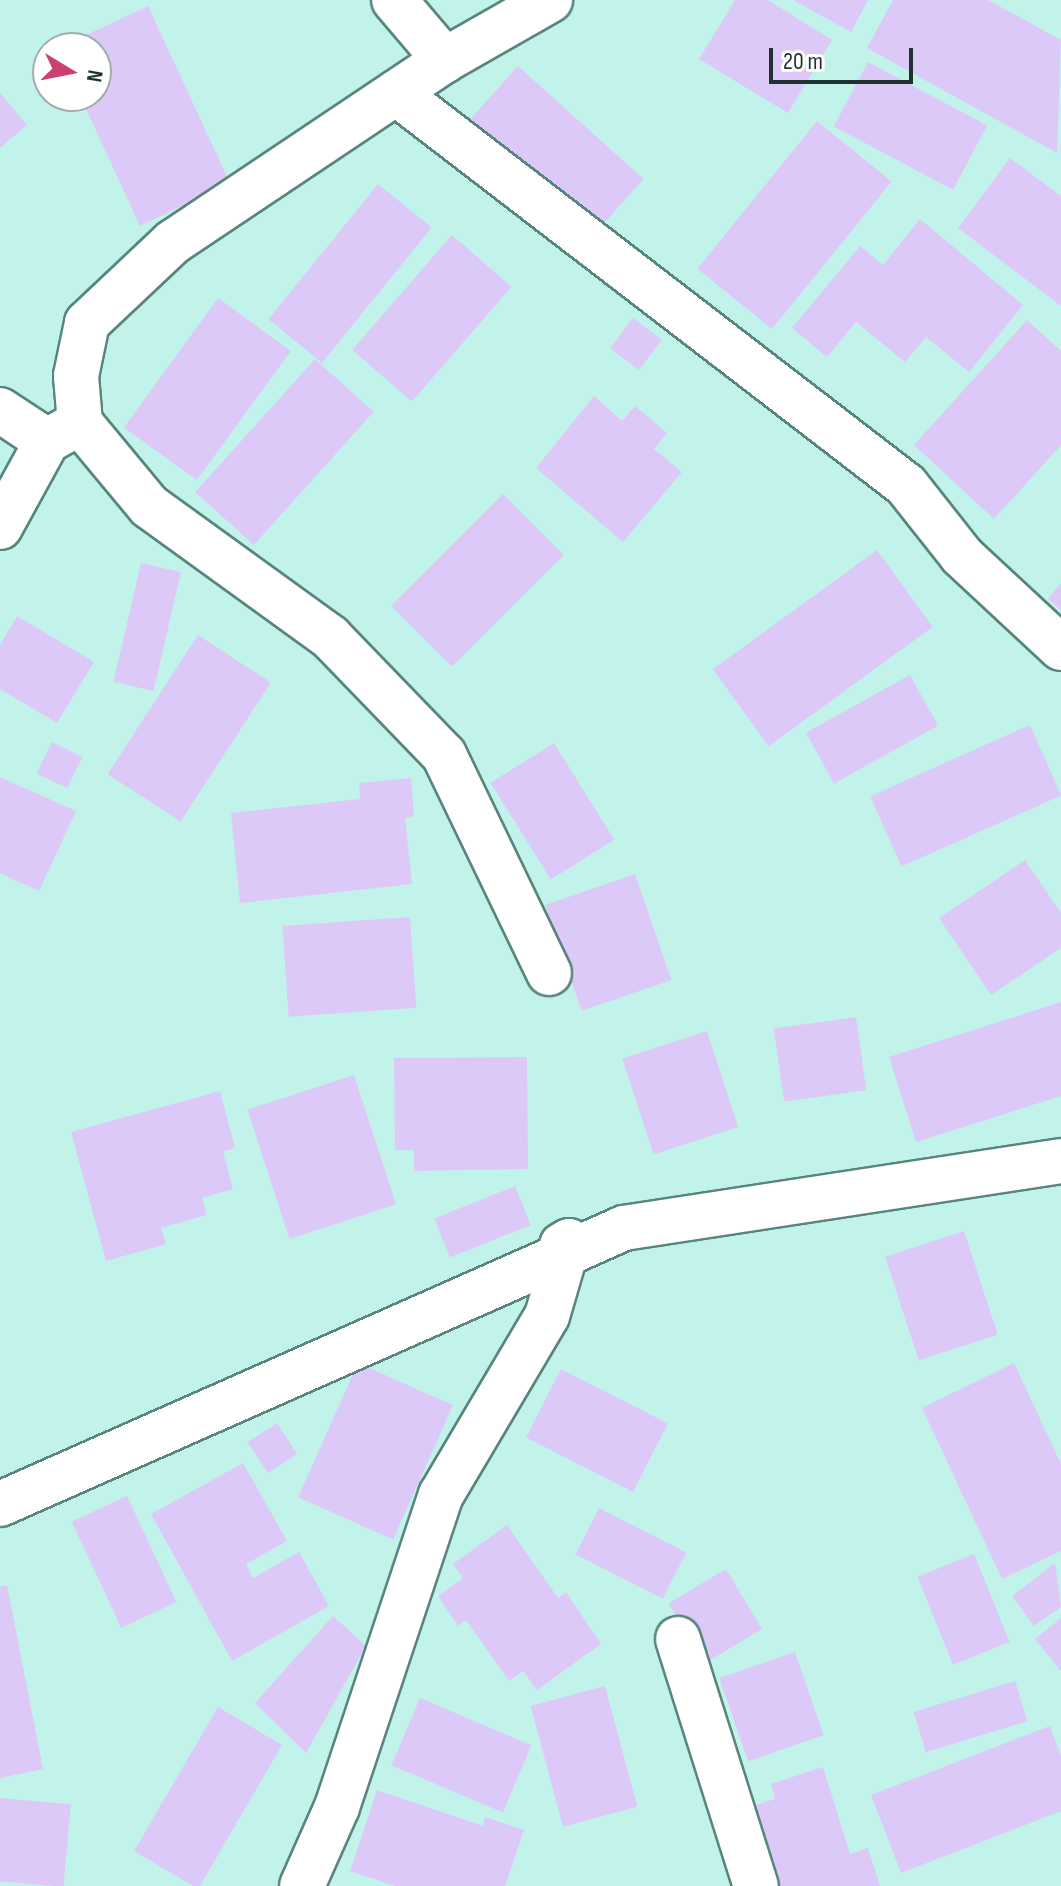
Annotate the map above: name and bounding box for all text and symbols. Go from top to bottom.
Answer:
north arrow [32,32,112,112]
scale bar [773,32,917,82]
text: 20 m [783,47,823,76]
text: N [80,68,108,84]

